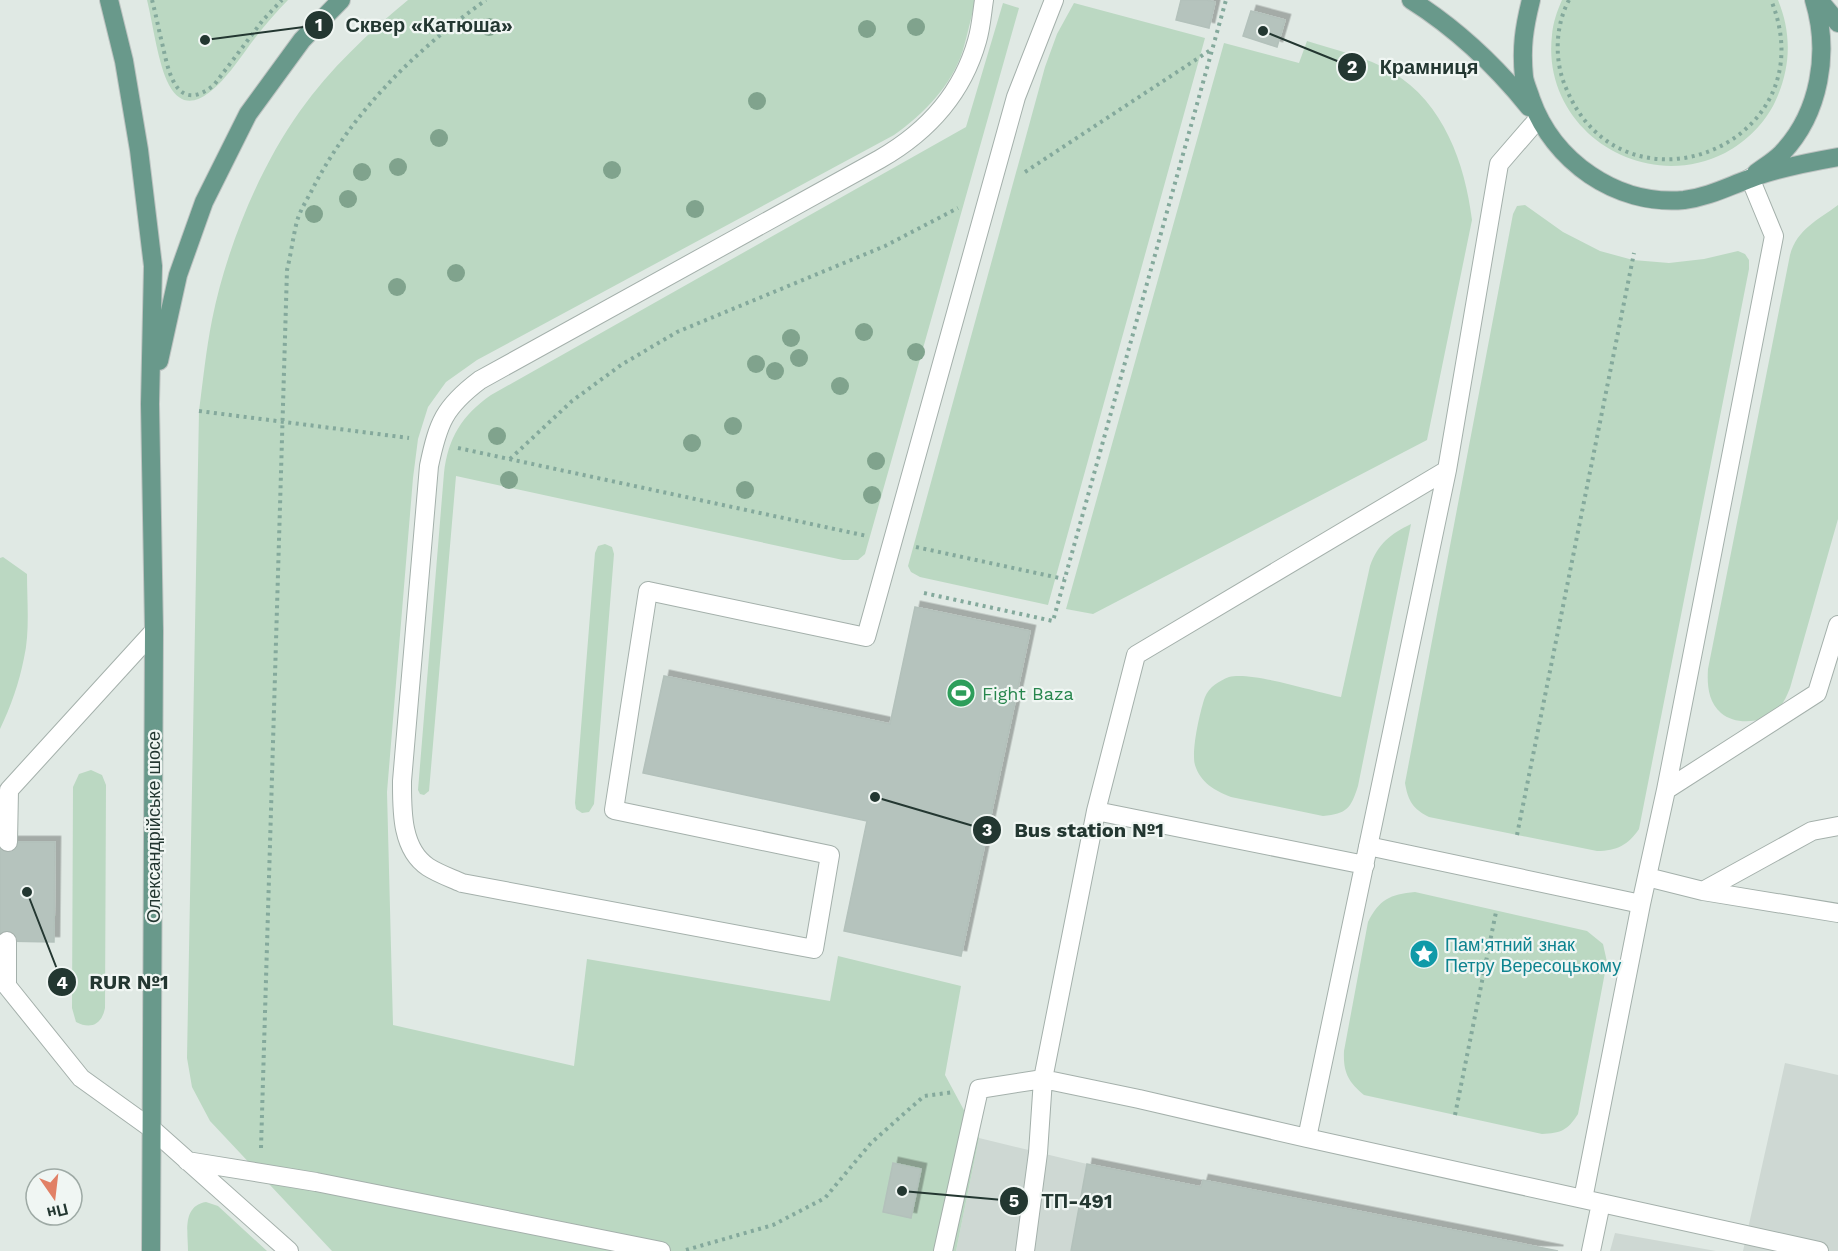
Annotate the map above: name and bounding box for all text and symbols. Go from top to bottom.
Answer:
callout: Сквер «Катюша» [304,6,525,44]
text: Сквер «Катюша» [345,13,513,37]
text: 1 [315,14,323,35]
callout: Крамниця [1337,48,1490,86]
text: Крамниця [1380,55,1478,79]
text: 2 [1347,56,1357,77]
sports icon: Fight Baza [945,677,977,709]
place label: Fight Baza [982,683,1074,704]
street label: Олександрійське шосе [143,731,164,923]
callout: Bus station №1 [972,811,1176,849]
text: Bus station №1 [1014,818,1164,842]
text: 3 [982,819,992,840]
place label: Пам'ятний знак Петру Вересоцькому [1445,934,1621,976]
place icon: Пам'ятний знак Петру Вересоцькому [1408,938,1440,970]
callout: RUR №1 [47,963,181,1001]
text: RUR №1 [89,970,169,994]
text: 4 [56,972,68,993]
north arrow [24,1167,84,1227]
callout: ТП-491 [999,1182,1124,1220]
text: ТП-491 [1041,1189,1113,1213]
text: 5 [1009,1190,1019,1211]
text: Пн [45,1199,70,1223]

